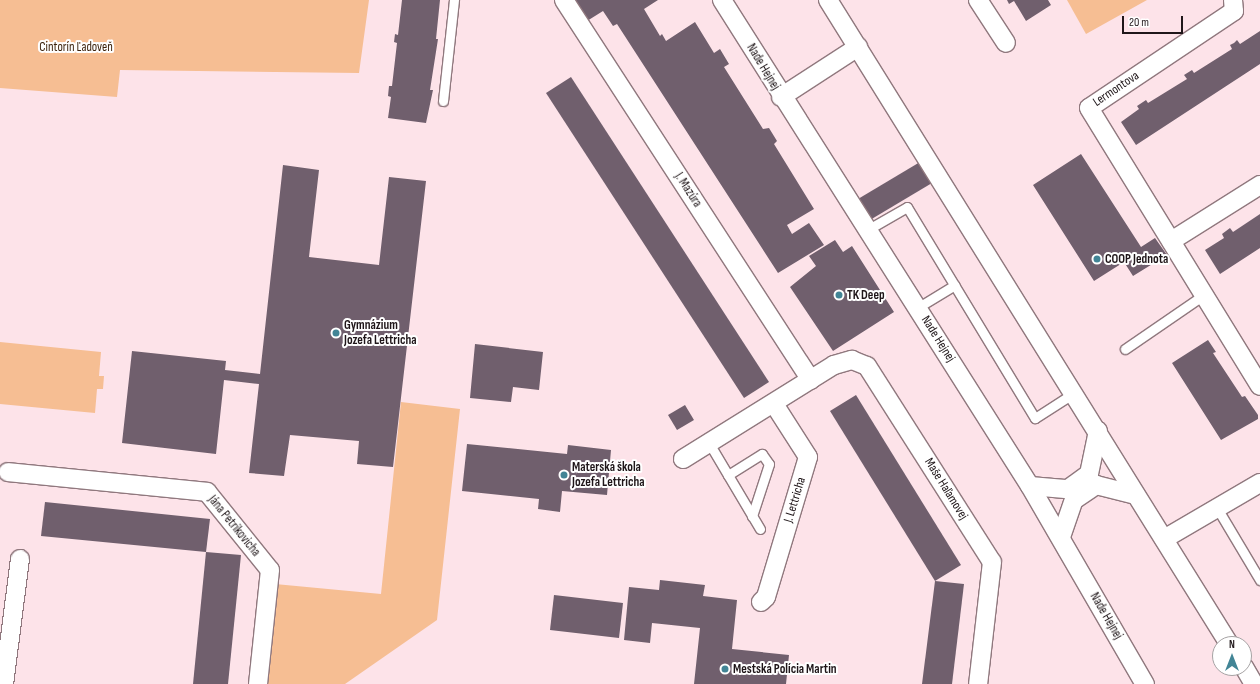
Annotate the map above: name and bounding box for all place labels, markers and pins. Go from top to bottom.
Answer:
place label: COOP Jednota [1105,251,1168,267]
marker: COOP Jednota [1092,254,1102,264]
place label: TK Deep [847,287,885,303]
marker: TK Deep [834,290,844,300]
place label: Gymnázium Jozefa Lettricha [344,318,417,349]
marker: Gymnázium Jozefa Lettricha [331,328,341,338]
place label: Materská škola Jozefa Lettricha [572,460,645,491]
marker: Materská škola Jozefa Lettricha [559,470,569,480]
place label: Mestská Polícia Martin [733,661,837,677]
marker: Mestská Polícia Martin [720,664,730,674]

